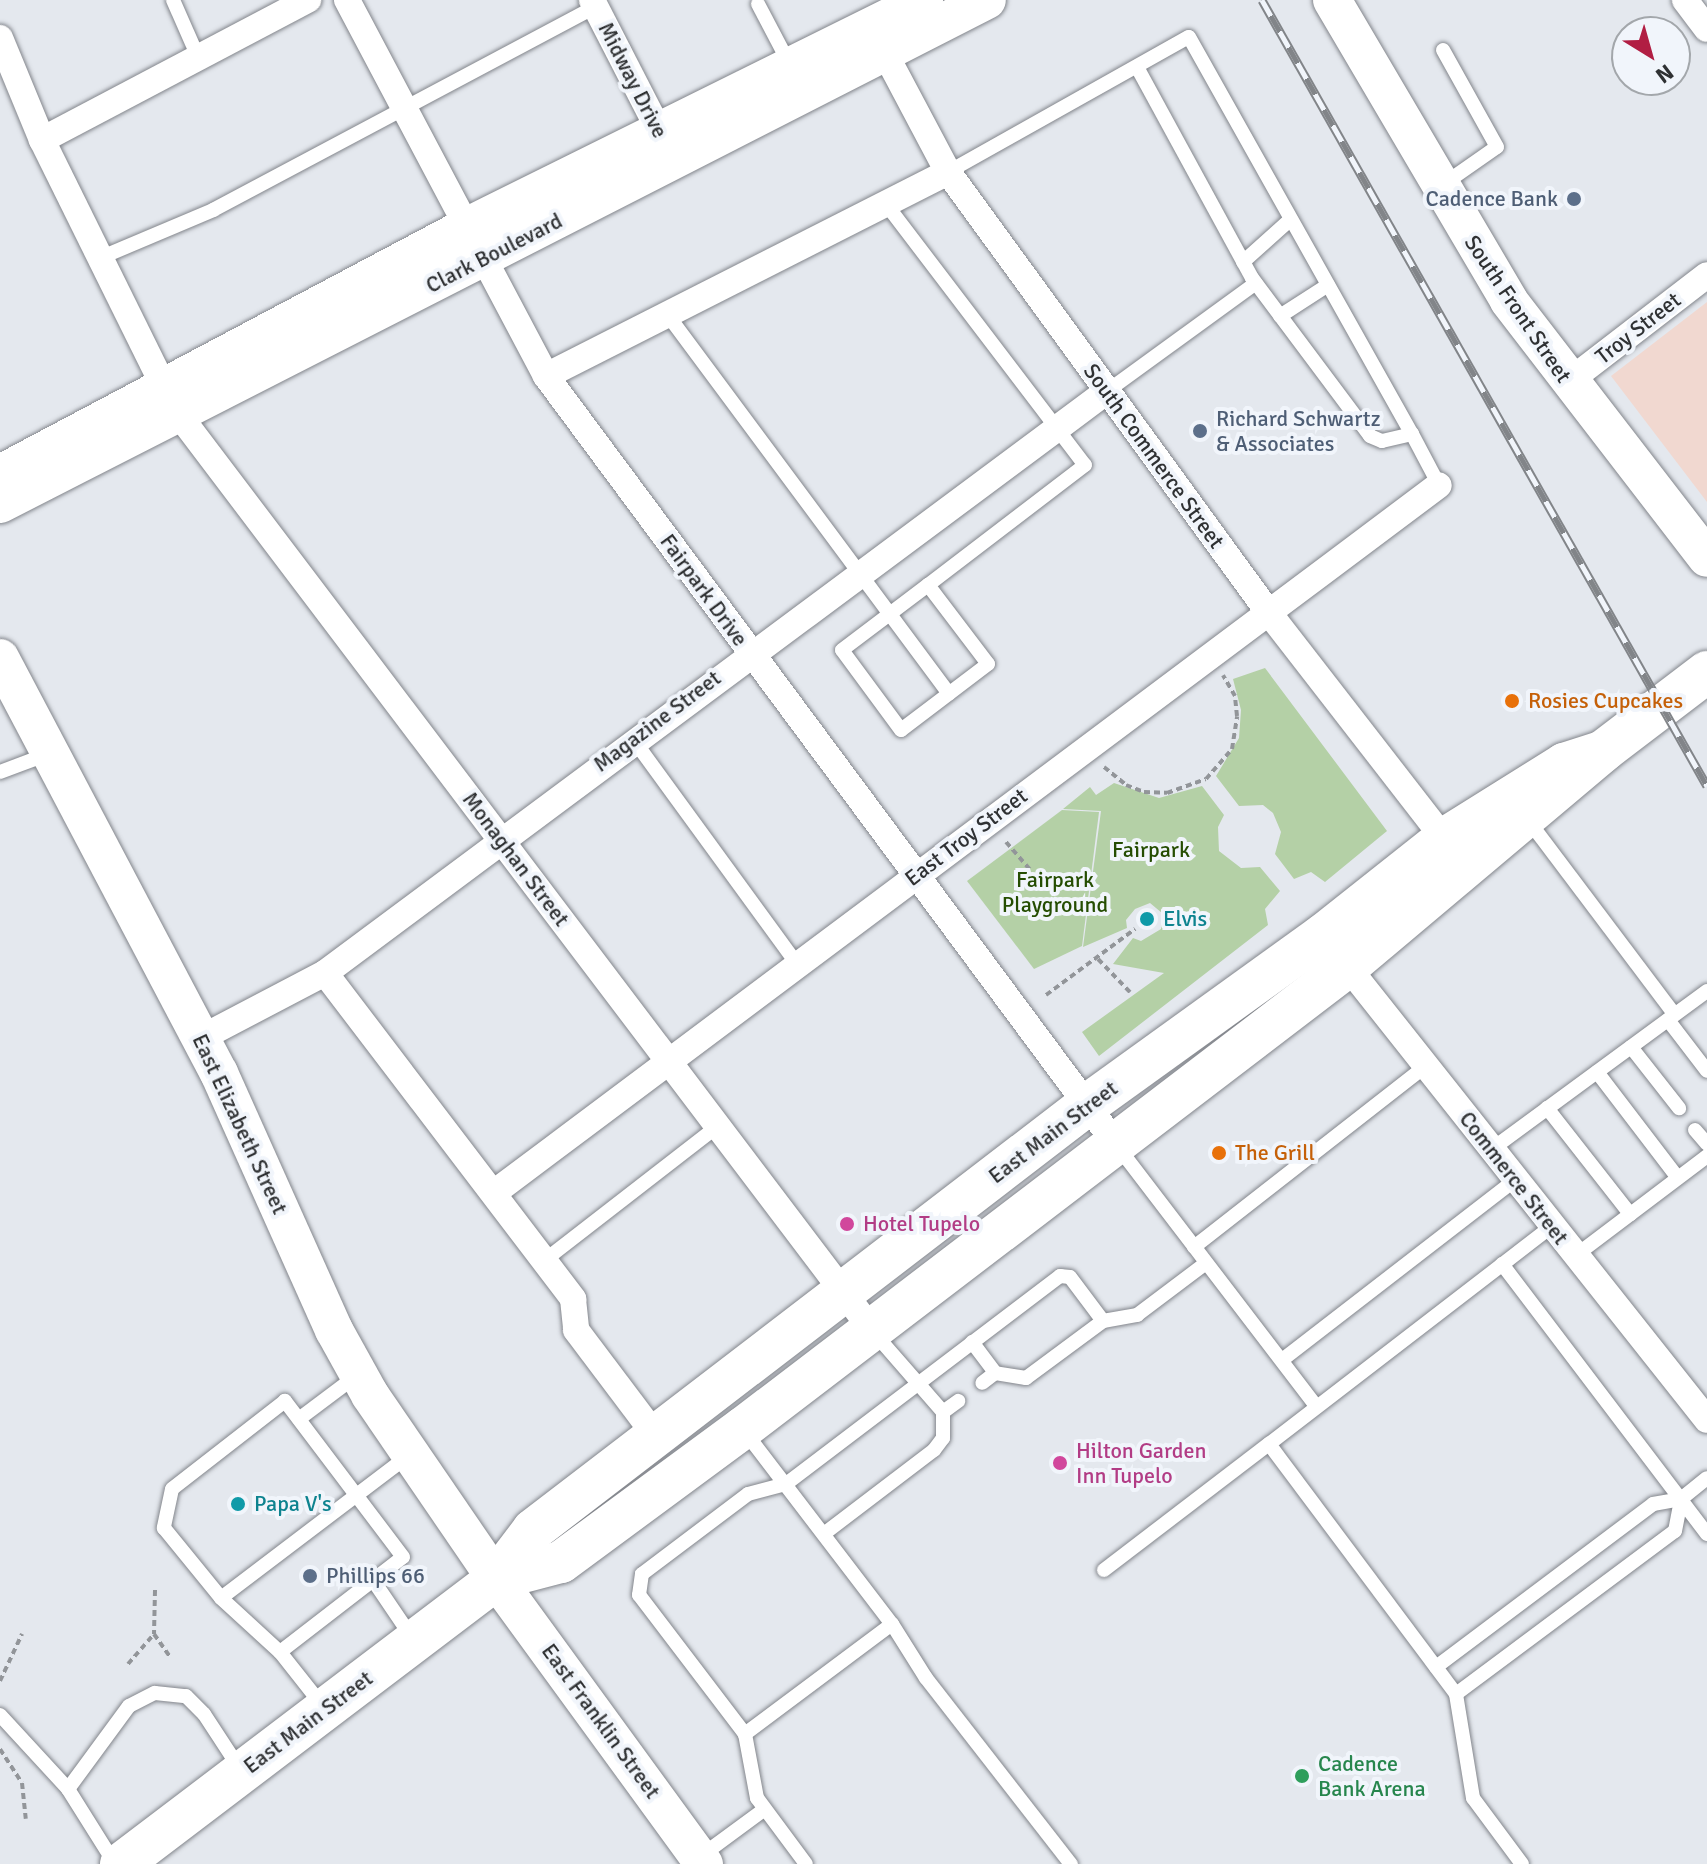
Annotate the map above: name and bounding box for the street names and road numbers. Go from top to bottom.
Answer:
street label: Midway Drive [593,18,673,142]
street label: Clark Boulevard [421,207,567,299]
street label: South Front Street [1459,230,1577,388]
street label: Troy Street [1590,287,1686,369]
street label: South Commerce Street [1078,358,1230,554]
street label: Fairpark Drive [655,529,753,651]
street label: Magazine Street [588,665,726,777]
street label: East Troy Street [900,782,1032,892]
street label: Monaghan Street [457,787,575,931]
street label: East Elizabeth Street [187,1030,293,1218]
street label: East Main Street [983,1075,1123,1189]
street label: Commerce Street [1454,1106,1574,1250]
street label: East Franklin Street [536,1638,666,1804]
street label: East Main Street [238,1665,378,1779]

